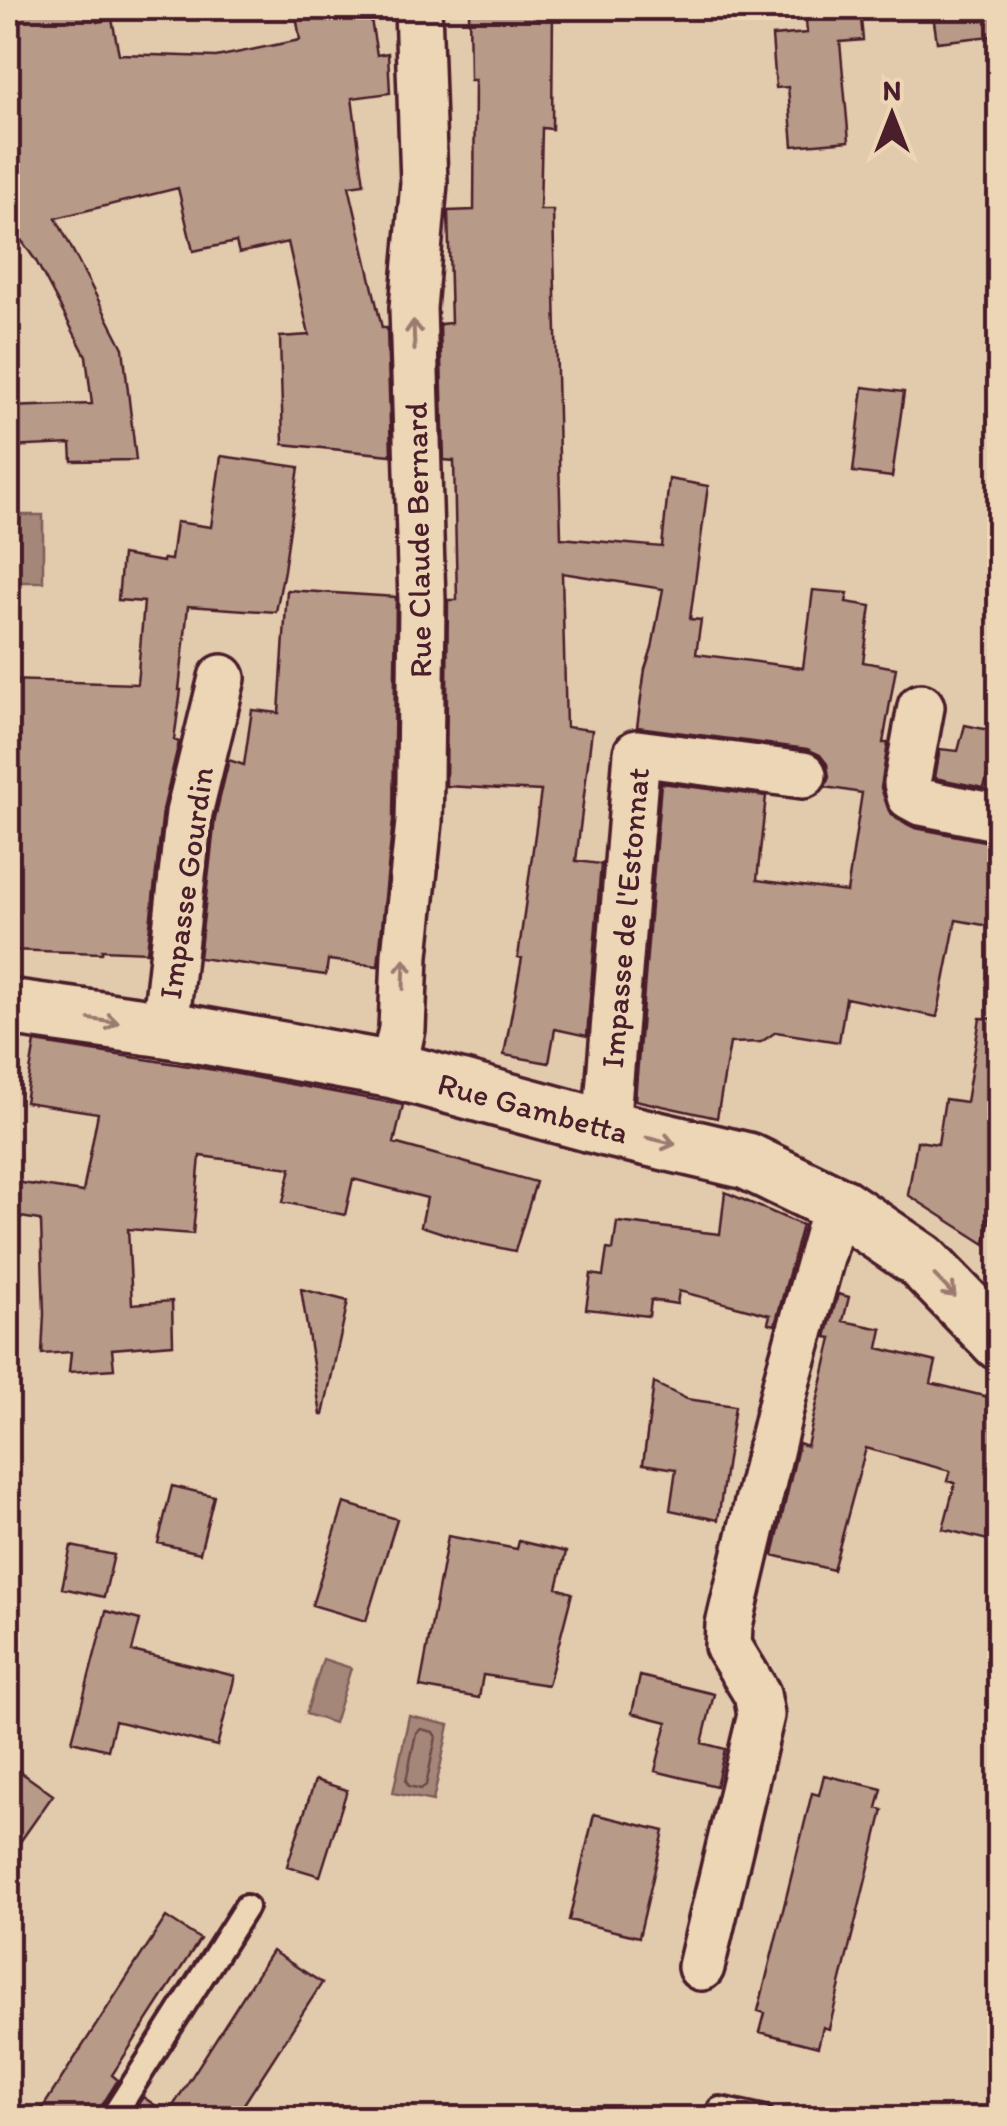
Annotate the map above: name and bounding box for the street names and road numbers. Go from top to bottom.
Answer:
street label: Rue Claude Bernard [397,402,439,678]
street label: Impasse Gourdin [151,764,221,1002]
street label: Impasse de l'Estonnat [593,766,657,1070]
street label: Rue Gambetta [434,1064,633,1152]

